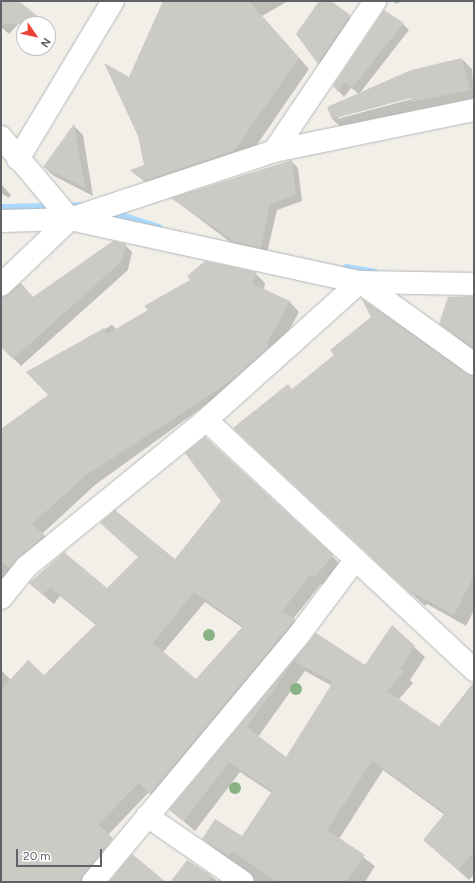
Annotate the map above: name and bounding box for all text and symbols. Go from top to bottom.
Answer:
north arrow [16,16,56,56]
text: N [38,35,53,50]
scale bar [18,841,104,867]
text: 20 m [23,849,51,863]

